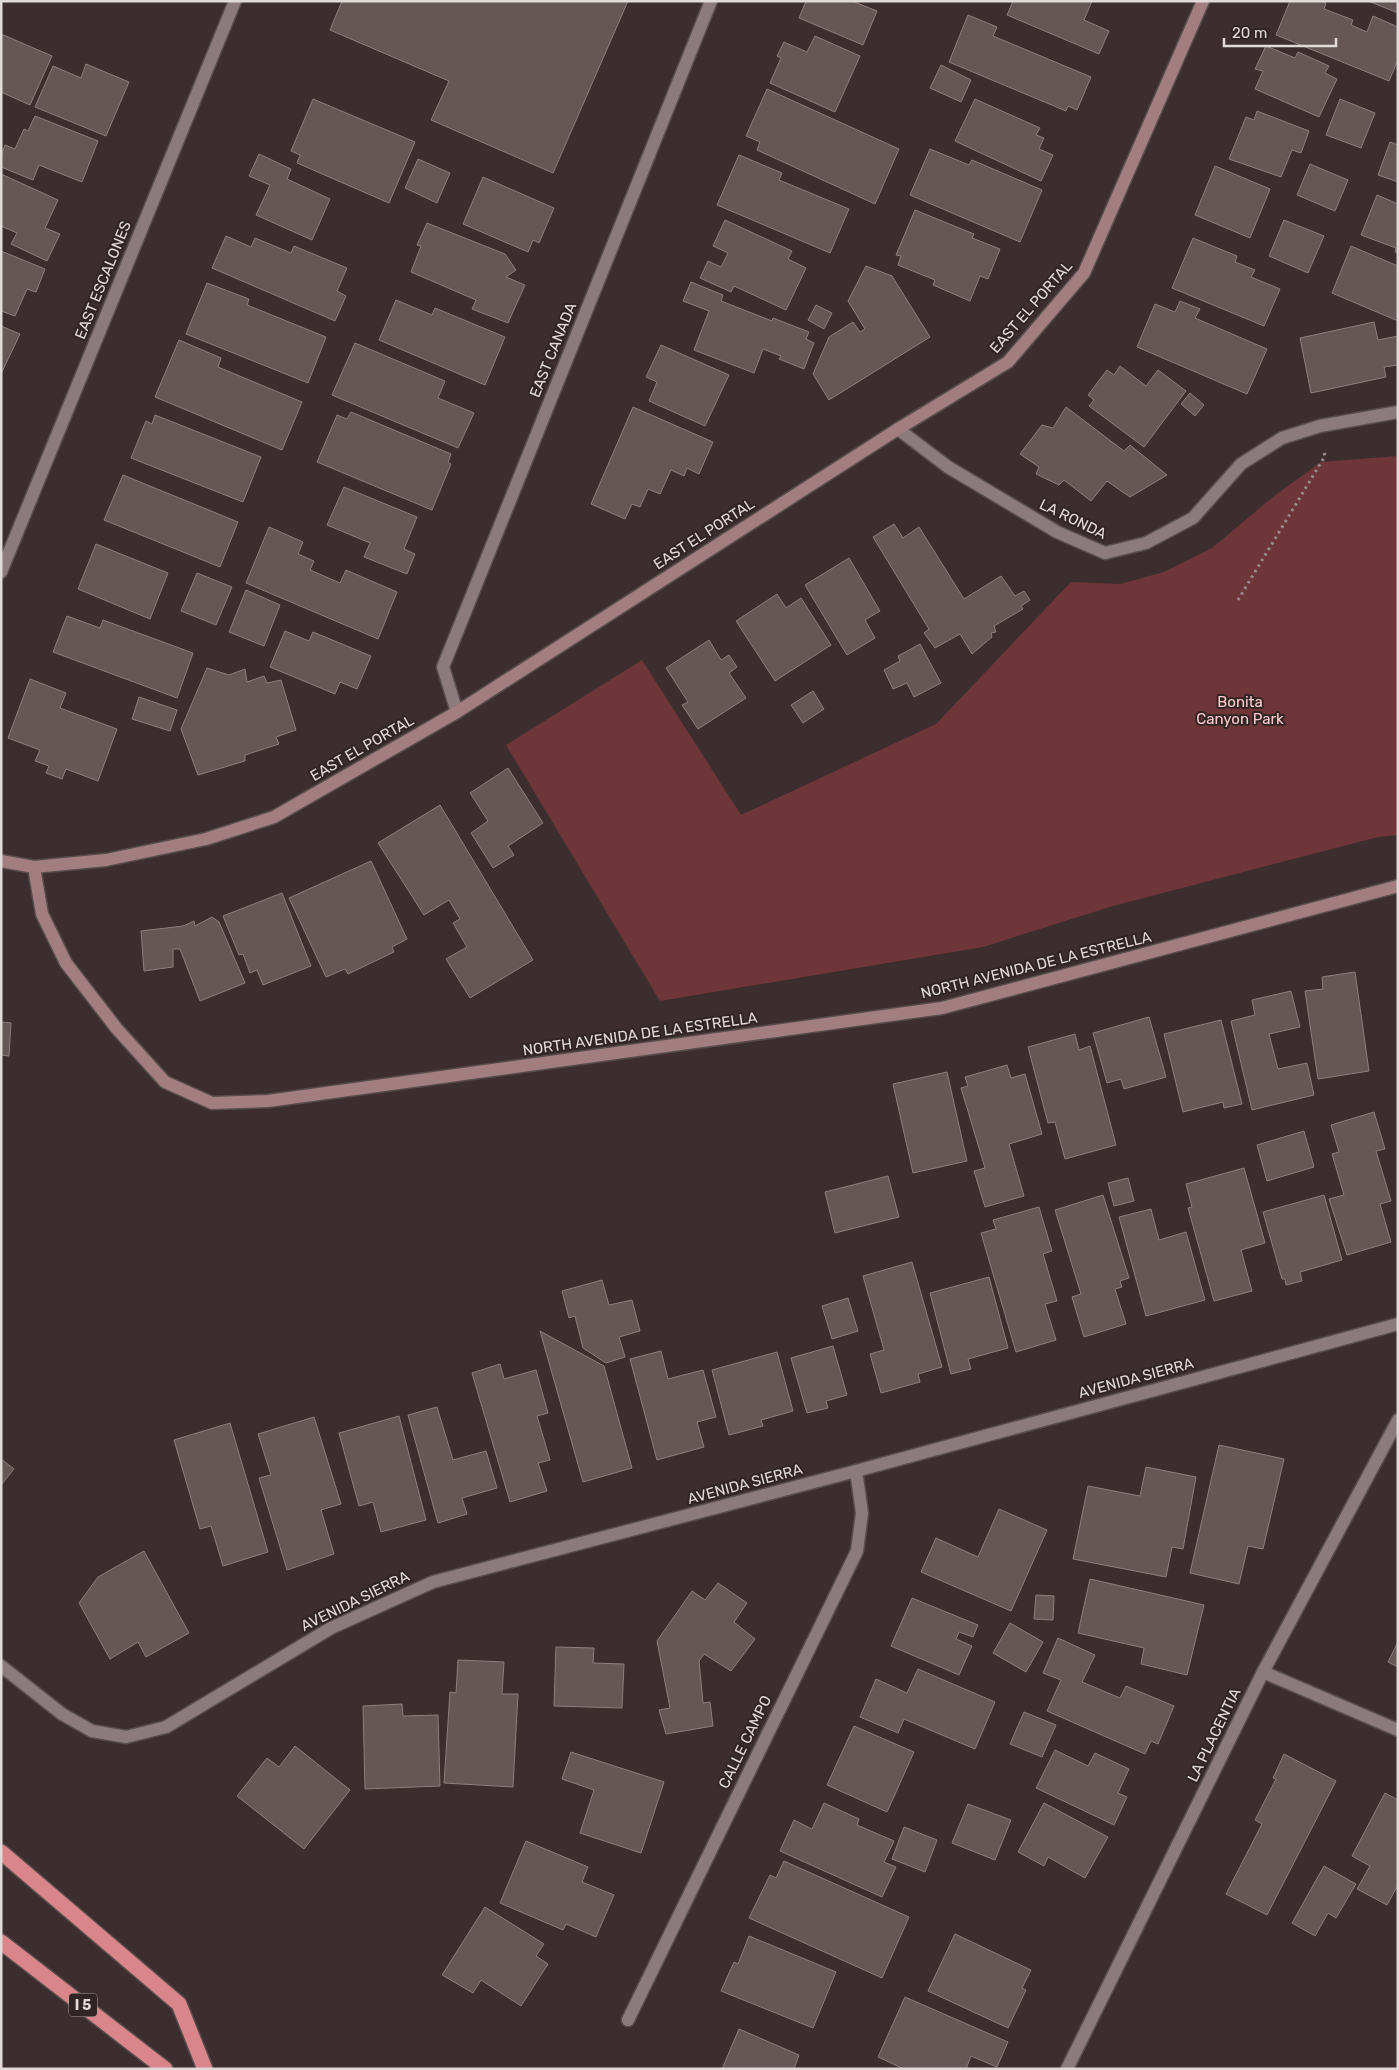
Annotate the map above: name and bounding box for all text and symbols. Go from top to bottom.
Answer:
scale bar [1224,15,1336,47]
text: 20 m [1232,24,1267,42]
street label: EAST ESCALONES [71,218,135,342]
street label: EAST EL PORTAL [986,257,1076,357]
street label: EAST CANADA [526,300,580,400]
street label: EAST EL PORTAL [650,494,758,573]
street label: LA RONDA [1037,495,1109,543]
park label: Bonita Canyon Park [1196,693,1284,728]
street label: EAST EL PORTAL [307,711,417,785]
street label: NORTH AVENIDA DE LA ESTRELLA [919,928,1153,1002]
street label: NORTH AVENIDA DE LA ESTRELLA [521,1009,759,1059]
street label: AVENIDA SIERRA [1076,1354,1196,1402]
street label: AVENIDA SIERRA [685,1460,805,1508]
street label: AVENIDA SIERRA [298,1567,412,1635]
street label: LA PLACENTIA [1184,1685,1244,1785]
street label: CALLE CAMPO [715,1693,775,1791]
road number: I 5 [69,1994,97,2016]

